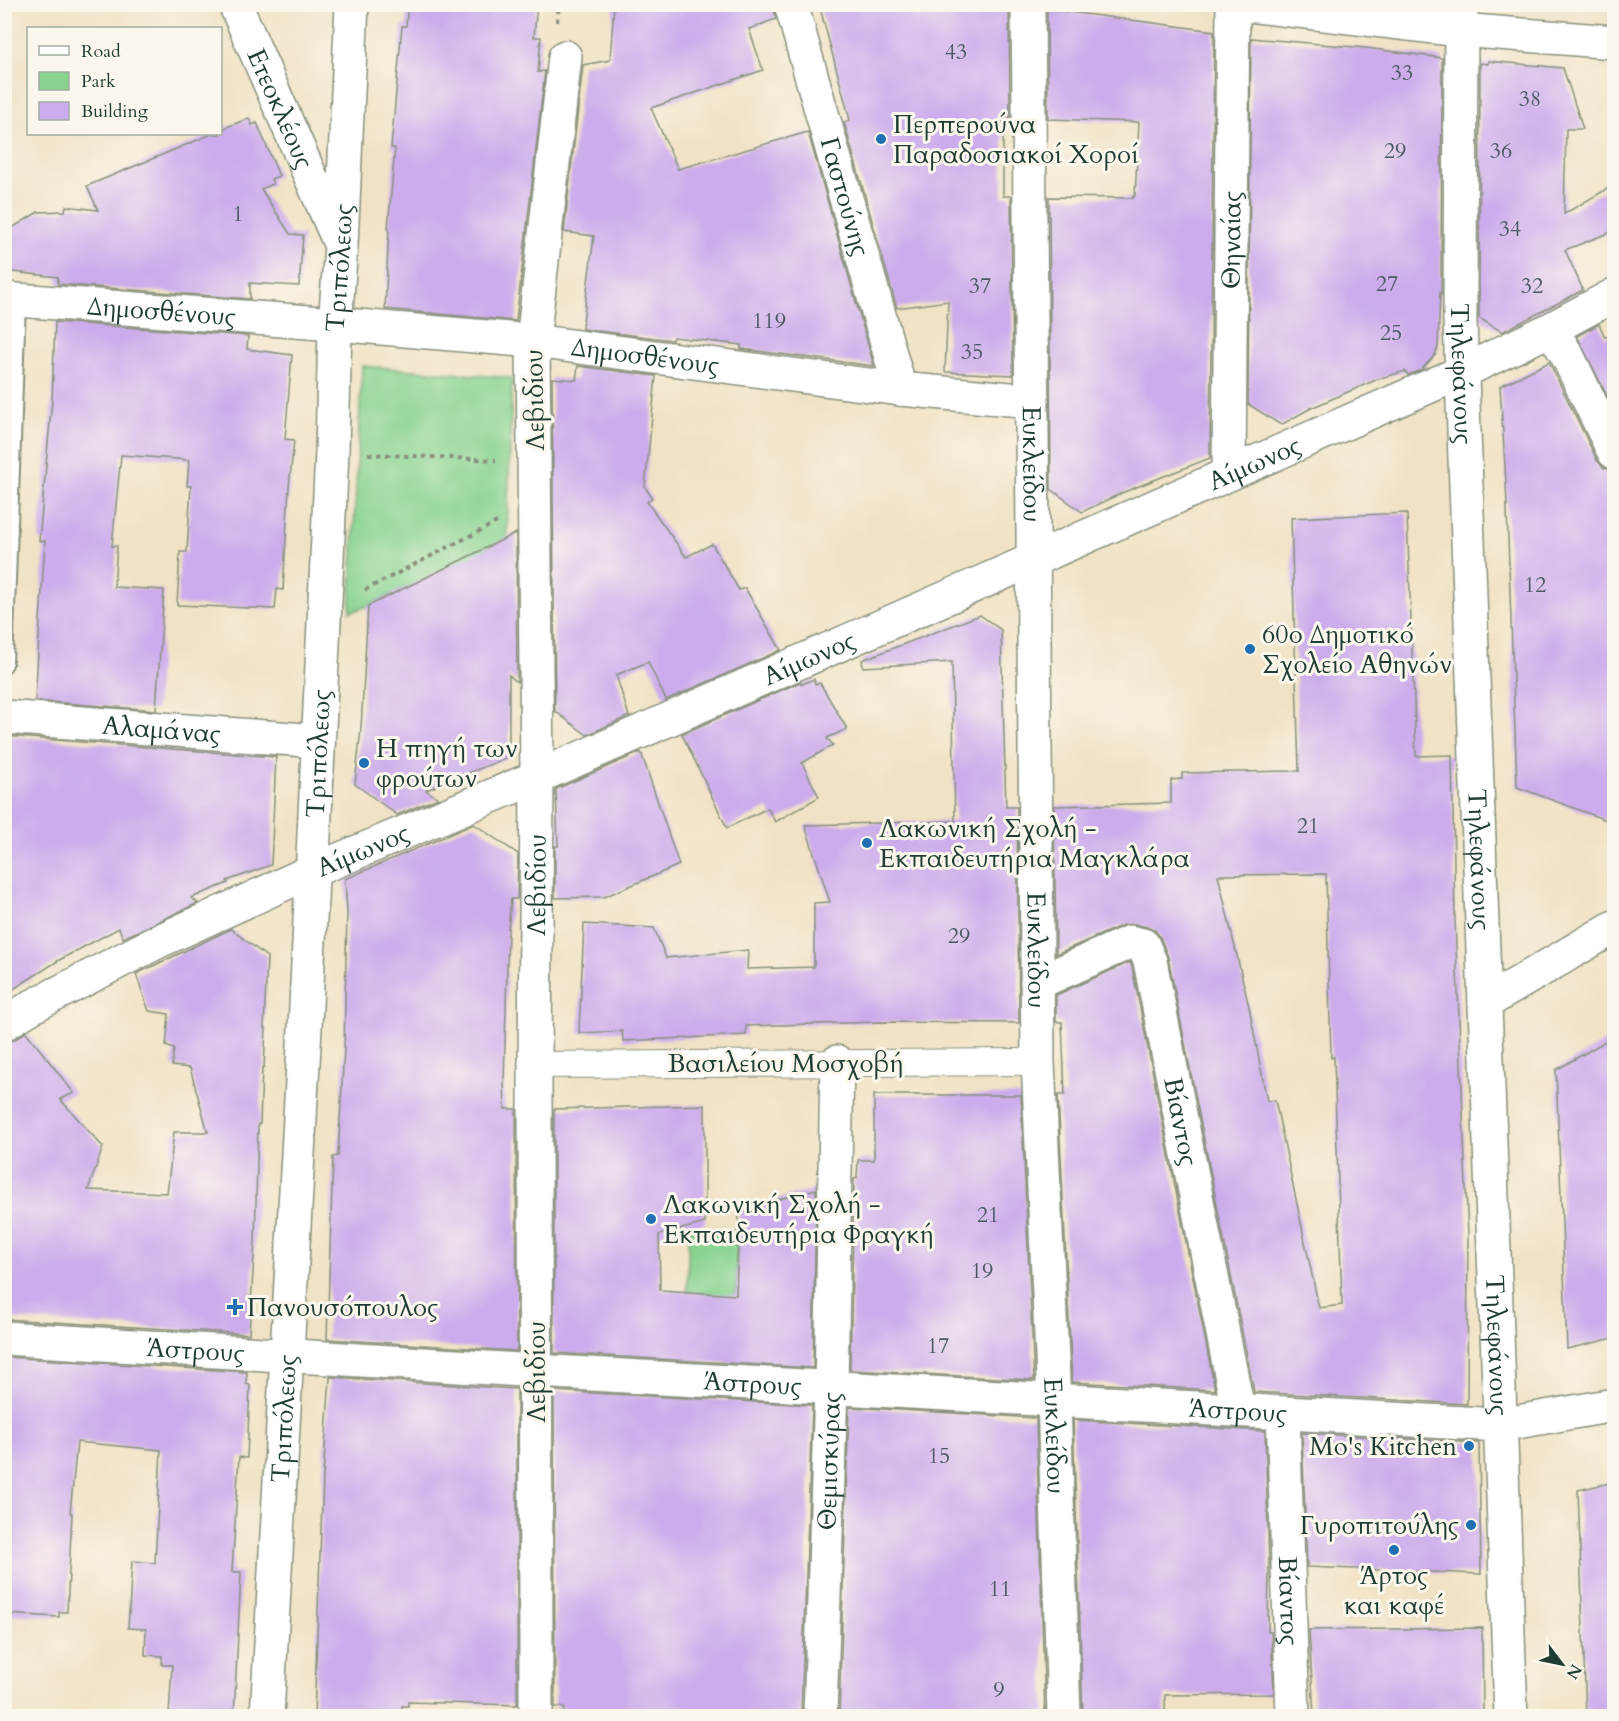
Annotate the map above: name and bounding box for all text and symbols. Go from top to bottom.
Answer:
legend [27,27,222,135]
house number: 43 [945,37,967,67]
text: Road [81,39,121,64]
street label: Ετεοκλέους [239,43,322,174]
house number: 33 [1391,58,1413,88]
text: Park [81,69,116,94]
house number: 38 [1519,84,1541,114]
text: Building [81,99,149,124]
place label: Περπερούνα Παραδοσιακοί Χοροί [893,107,1139,172]
marker: Περπερούνα Παραδοσιακοί Χοροί [874,132,888,146]
street label: Γαστούνης [812,133,878,260]
house number: 29 [1384,136,1406,166]
house number: 36 [1490,136,1512,166]
street label: Θηναίας [1214,191,1249,289]
house number: 1 [232,199,244,229]
street label: Τριπόλεως [317,203,361,333]
house number: 34 [1499,214,1521,244]
house number: 27 [1376,269,1398,299]
house number: 37 [969,271,991,301]
house number: 32 [1521,271,1543,301]
street label: Δημοσθένους [86,288,237,334]
street label: Τηλεφάνους [1442,303,1482,445]
house number: 119 [752,306,786,336]
house number: 25 [1380,318,1402,348]
street label: Δημοσθένους [569,329,721,383]
house number: 35 [961,337,983,367]
street label: Λεβιδίου [516,349,553,451]
street label: Ευκλείδου [1014,406,1050,522]
street label: Αίμωνος [1203,428,1306,499]
house number: 12 [1524,570,1546,600]
place label: 60ο Δημοτικό Σχολείο Αθηνών [1262,617,1452,682]
street label: Αίμωνος [757,623,861,694]
marker: 60ο Δημοτικό Σχολείο Αθηνών [1243,642,1257,656]
street label: Τριπόλεως [298,688,339,818]
street label: Αλαμάνας [101,708,222,752]
place label: Η πηγή των φρούτων [376,731,518,796]
marker: Η πηγή των φρούτων [357,756,371,770]
street label: Τηλεφάνους [1459,788,1499,931]
place label: Λακωνική Σχολή - Εκπαιδευτήρια Μαγκλάρα [879,811,1190,876]
house number: 21 [1297,811,1319,841]
street label: Αίμωνος [311,815,415,885]
street label: Λεβιδίου [519,834,555,936]
marker: Λακωνική Σχολή - Εκπαιδευτήρια Μαγκλάρα [860,836,874,850]
street label: Ευκλείδου [1018,892,1054,1008]
house number: 29 [948,921,970,951]
street label: Βασιλείου Μοσχοβή [668,1046,904,1081]
street label: Βίαντος [1155,1074,1207,1169]
place label: Λακωνική Σχολή - Εκπαιδευτήρια Φραγκή [663,1187,935,1252]
house number: 21 [977,1200,999,1230]
marker: Λακωνική Σχολή - Εκπαιδευτήρια Φραγκή [644,1212,658,1226]
house number: 19 [971,1256,993,1286]
street label: Τηλεφάνους [1477,1274,1517,1417]
place label: Πανουσόπουλος [247,1290,438,1325]
marker: Πανουσόπουλος [228,1300,242,1314]
street label: Λεβιδίου [519,1321,554,1423]
street label: Άστρους [146,1330,246,1371]
house number: 17 [927,1331,949,1361]
street label: Τριπόλεως [263,1353,305,1484]
street label: Άστρους [703,1363,803,1404]
street label: Ευκλείδου [1035,1377,1074,1494]
street label: Θεμισκύρας [809,1391,849,1531]
street label: Άστρους [1188,1391,1288,1431]
place label: Mo's Kitchen [1309,1429,1457,1464]
marker: Mo's Kitchen [1462,1439,1476,1453]
house number: 15 [928,1441,950,1471]
place label: Γυροπιτούλης [1300,1508,1459,1543]
marker: Γυροπιτούλης [1464,1518,1478,1532]
marker: Άρτος και καφέ [1387,1543,1401,1557]
street label: Βίαντος [1270,1556,1308,1646]
place label: Άρτος και καφέ [1344,1558,1444,1623]
house number: 11 [989,1574,1011,1604]
north arrow [1532,1634,1592,1694]
text: N [1561,1660,1587,1683]
house number: 9 [993,1675,1005,1705]

